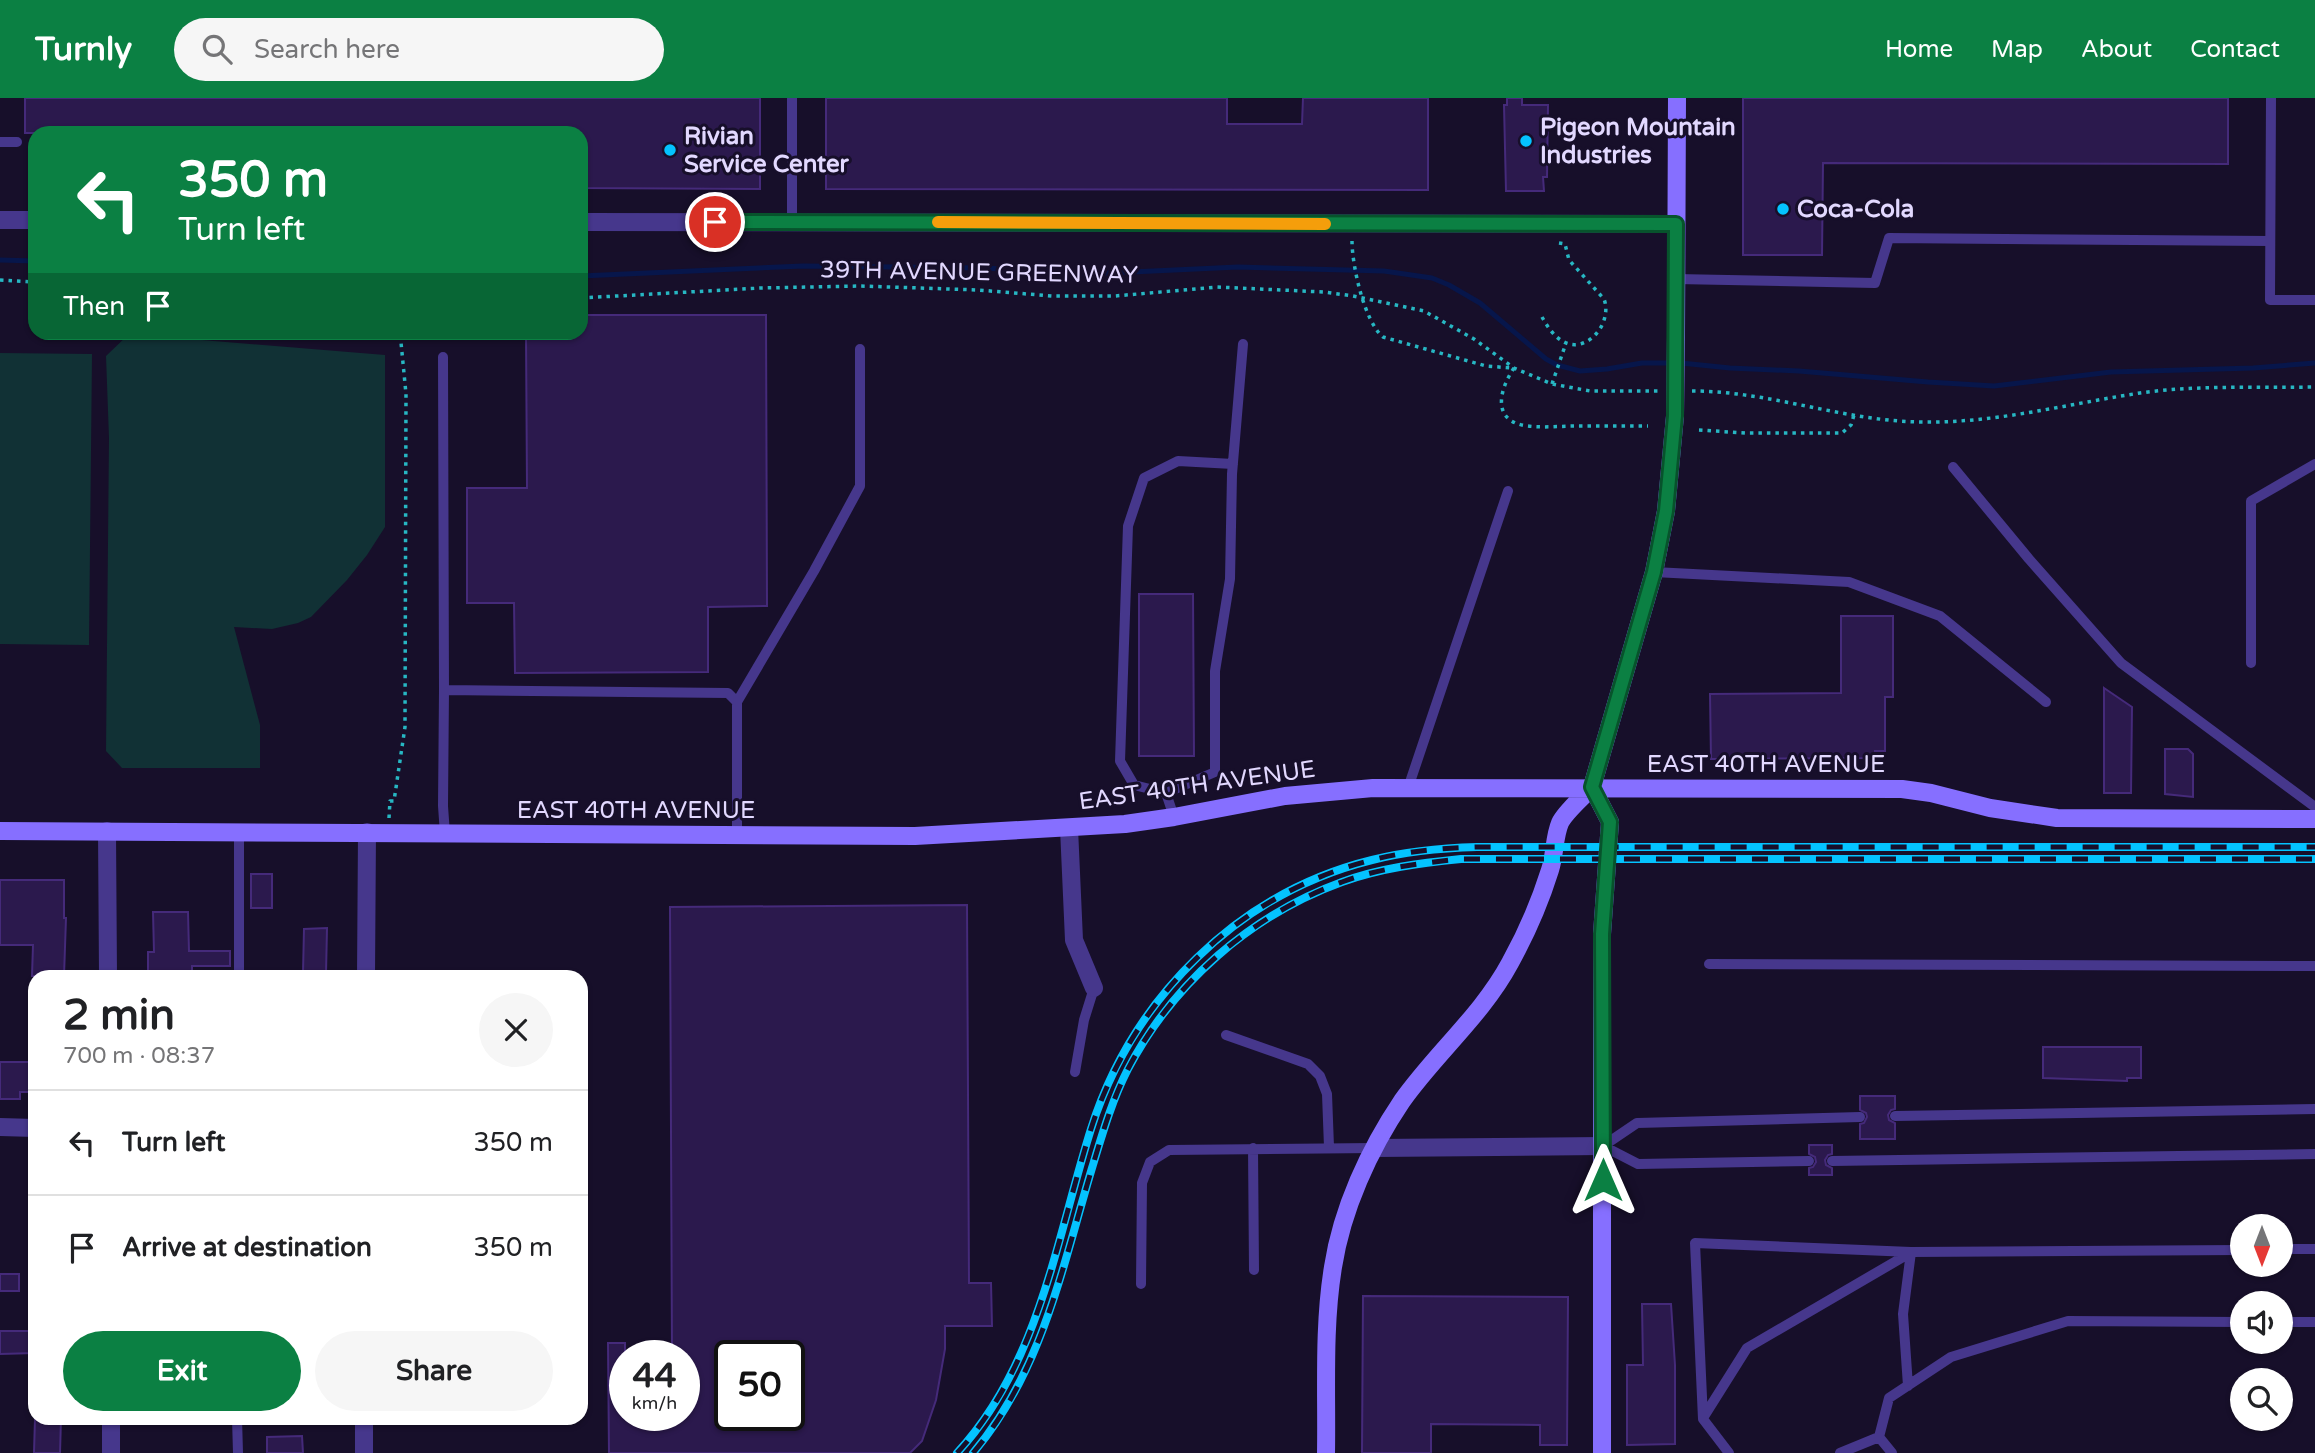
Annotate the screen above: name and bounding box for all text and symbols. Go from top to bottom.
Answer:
search box [174,18,664,81]
text: Turnly [35,30,132,69]
icon: search [198,30,236,68]
text: Search here [254,34,400,65]
text: Home [1885,35,1953,64]
text: Map [1991,35,2043,64]
text: About [2081,35,2152,64]
text: Contact [2190,35,2280,64]
place label: Pigeon Mountain Industries [1540,113,1736,170]
place label: Rivian Service Center [684,122,850,179]
marker: Pigeon Mountain Industries [1518,133,1534,149]
marker: Rivian Service Center [662,142,678,158]
text: 350 m [178,151,328,210]
icon: left [63,154,154,245]
pin [685,192,745,252]
place label: Coca-Cola [1797,195,1914,224]
marker: Coca-Cola [1775,201,1791,217]
icon: arrive [696,203,734,241]
text: Turn left [178,211,305,249]
street label: 39TH AVENUE GREENWAY [820,255,1138,290]
icon: arrive [139,287,177,325]
text: Then [63,291,125,322]
street label: EAST 40TH AVENUE [1647,750,1885,779]
street label: EAST 40TH AVENUE [1077,755,1317,816]
street label: EAST 40TH AVENUE [517,796,755,825]
text: 2 min [63,990,175,1041]
button: close [479,993,553,1067]
text: 700 m · 08:37 [63,1042,215,1070]
icon: left [63,1124,101,1162]
text: Turn left [122,1127,225,1158]
text: 350 m [473,1127,553,1158]
position arrow [1566,1143,1640,1217]
north arrow [2230,1214,2292,1278]
map controls [2230,1214,2293,1431]
icon: arrive [63,1229,101,1267]
text: Arrive at destination [122,1232,372,1263]
text: 350 m [473,1232,553,1263]
button: sound [2230,1291,2293,1354]
button: Exit [63,1331,301,1411]
button: Share [315,1331,553,1411]
speed limit sign: 50 [714,1340,805,1431]
text: 44 [633,1355,676,1397]
button: search [2230,1368,2293,1431]
text: km/h [632,1392,677,1414]

